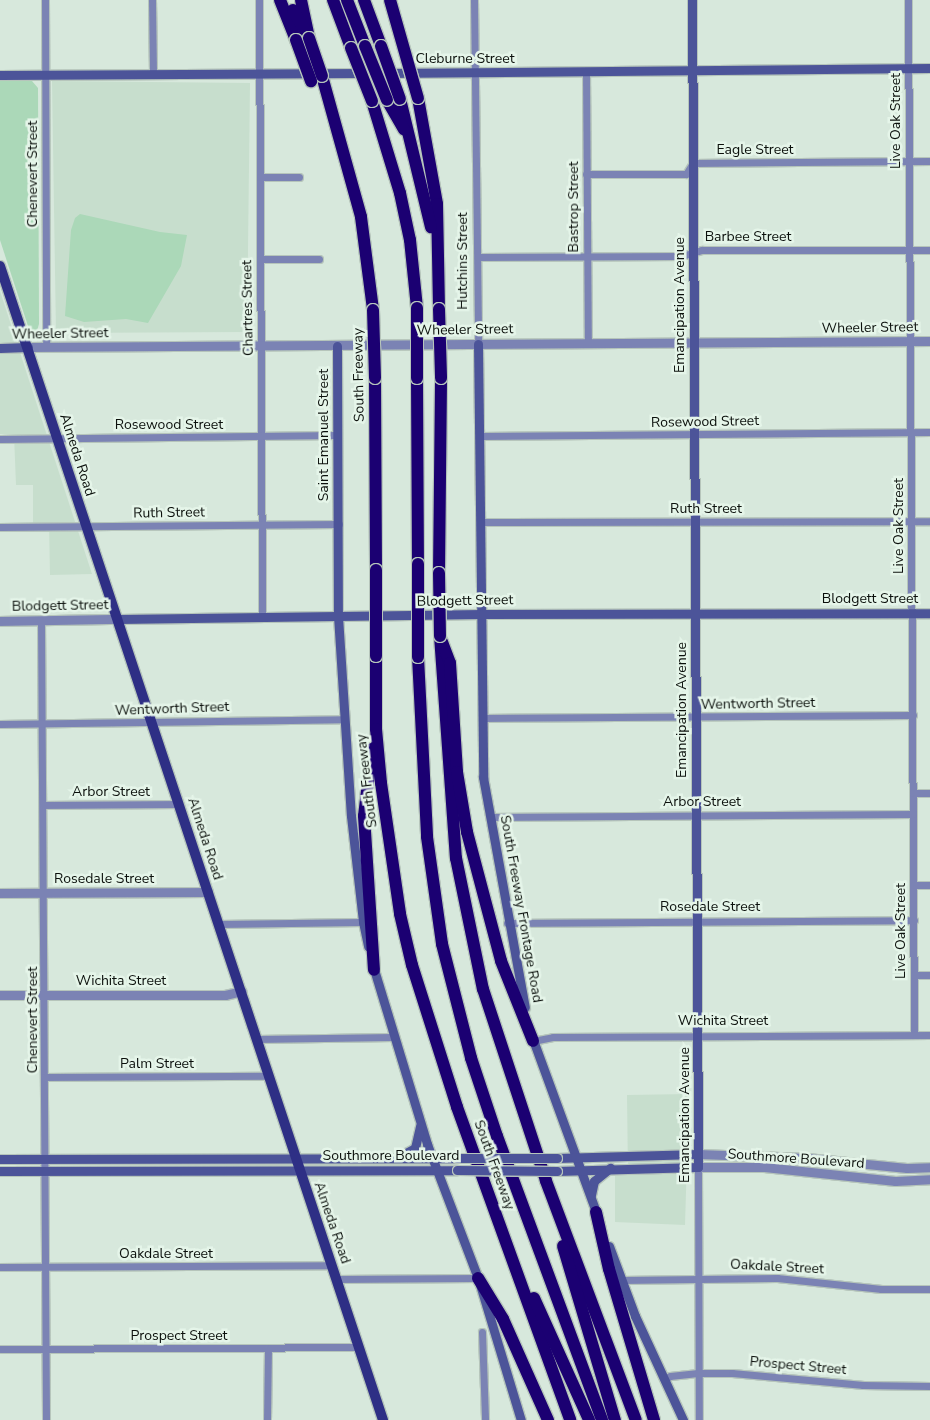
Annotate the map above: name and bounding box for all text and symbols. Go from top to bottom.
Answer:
street label: Cleburne Street [415,51,515,67]
street label: Live Oak Street [888,73,904,169]
street label: Chenevert Street [25,121,41,227]
street label: Eagle Street [717,142,793,158]
street label: Bastrop Street [566,161,582,253]
street label: Hutchins Street [455,212,471,310]
street label: Barbee Street [705,229,791,245]
street label: Emancipation Avenue [672,237,688,373]
street label: Chartres Street [239,260,257,356]
street label: Wheeler Street [822,319,918,337]
street label: Wheeler Street [417,321,513,339]
street label: Wheeler Street [12,325,108,343]
street label: South Freeway [350,328,368,422]
street label: Saint Emanuel Street [316,369,332,501]
street label: Almeda Road [56,412,98,498]
street label: Rosewood Street [651,413,759,431]
street label: Rosewood Street [115,417,223,433]
street label: Live Oak Street [891,478,907,574]
street label: Ruth Street [670,501,742,517]
street label: Ruth Street [133,504,205,522]
street label: Blodgett Street [822,591,918,607]
street label: Blodgett Street [417,592,513,610]
street label: Blodgett Street [12,597,108,615]
street label: Emancipation Avenue [674,642,690,778]
street label: Wentworth Street [701,695,815,713]
street label: Wentworth Street [115,699,229,719]
street label: South Freeway [353,733,381,829]
street label: Arbor Street [72,784,150,800]
street label: Arbor Street [663,794,741,810]
street label: Almeda Road [184,796,226,882]
street label: South Freeway Frontage Road [496,814,546,1004]
street label: Rosedale Street [54,871,154,887]
street label: Live Oak Street [893,883,909,979]
street label: Rosedale Street [660,899,760,915]
street label: Chenevert Street [25,967,41,1073]
street label: Wichita Street [76,973,166,989]
street label: Wichita Street [678,1013,768,1029]
street label: Emancipation Avenue [677,1047,693,1183]
street label: Palm Street [120,1056,194,1072]
street label: South Freeway [470,1118,518,1212]
street label: Southmore Boulevard [727,1146,865,1172]
street label: Southmore Boulevard [323,1148,459,1164]
street label: Almeda Road [310,1180,354,1266]
street label: Oakdale Street [119,1246,213,1262]
street label: Oakdale Street [730,1256,824,1278]
street label: Prospect Street [131,1328,227,1344]
street label: Prospect Street [749,1353,847,1379]

